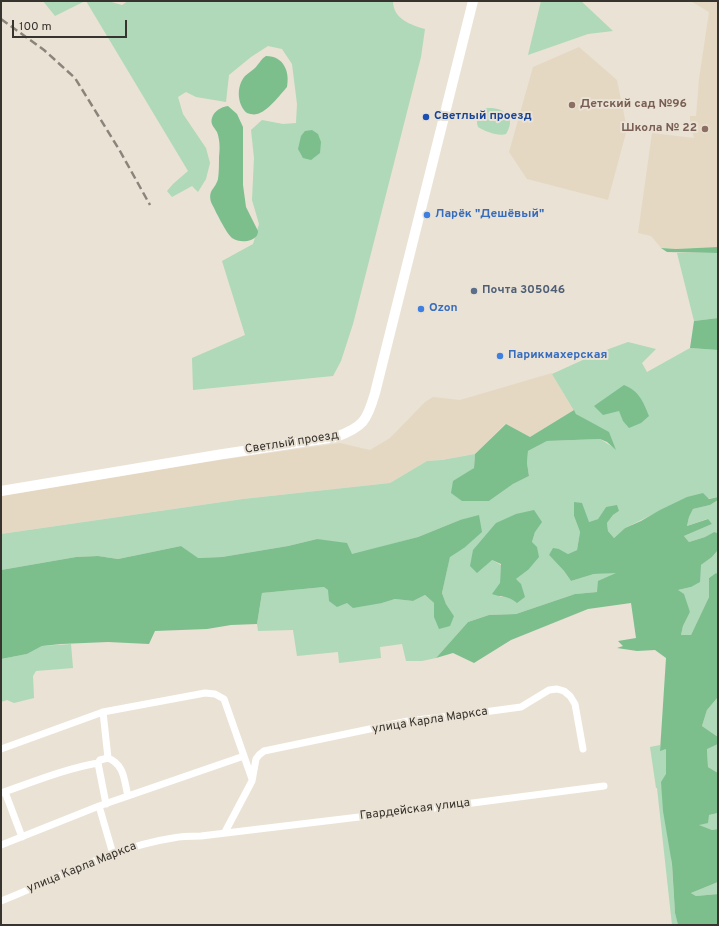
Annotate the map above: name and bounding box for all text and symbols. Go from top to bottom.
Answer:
scale bar [14,12,129,38]
text: 100 m [19,19,52,35]
place label: Детский сад №96 [580,98,687,112]
marker: Детский сад №96 [567,100,577,110]
place label: Светлый проезд [434,110,532,124]
marker: Светлый проезд [421,112,431,122]
place label: Школа № 22 [621,122,697,136]
marker: Школа № 22 [700,124,710,134]
place label: Ларёк "Дешёвый" [435,208,544,222]
marker: Ларёк "Дешёвый" [422,210,432,220]
place label: Почта 305046 [482,284,565,298]
marker: Почта 305046 [469,286,479,296]
place label: Ozon [429,302,458,316]
marker: Ozon [416,304,426,314]
place label: Парикмахерская [508,349,607,363]
marker: Парикмахерская [495,351,505,361]
street label: Светлый проезд [244,428,340,458]
street label: улица Карла Маркса [371,705,489,737]
street label: Гвардейская улица [359,796,471,824]
street label: улица Карла Маркса [25,839,139,897]

